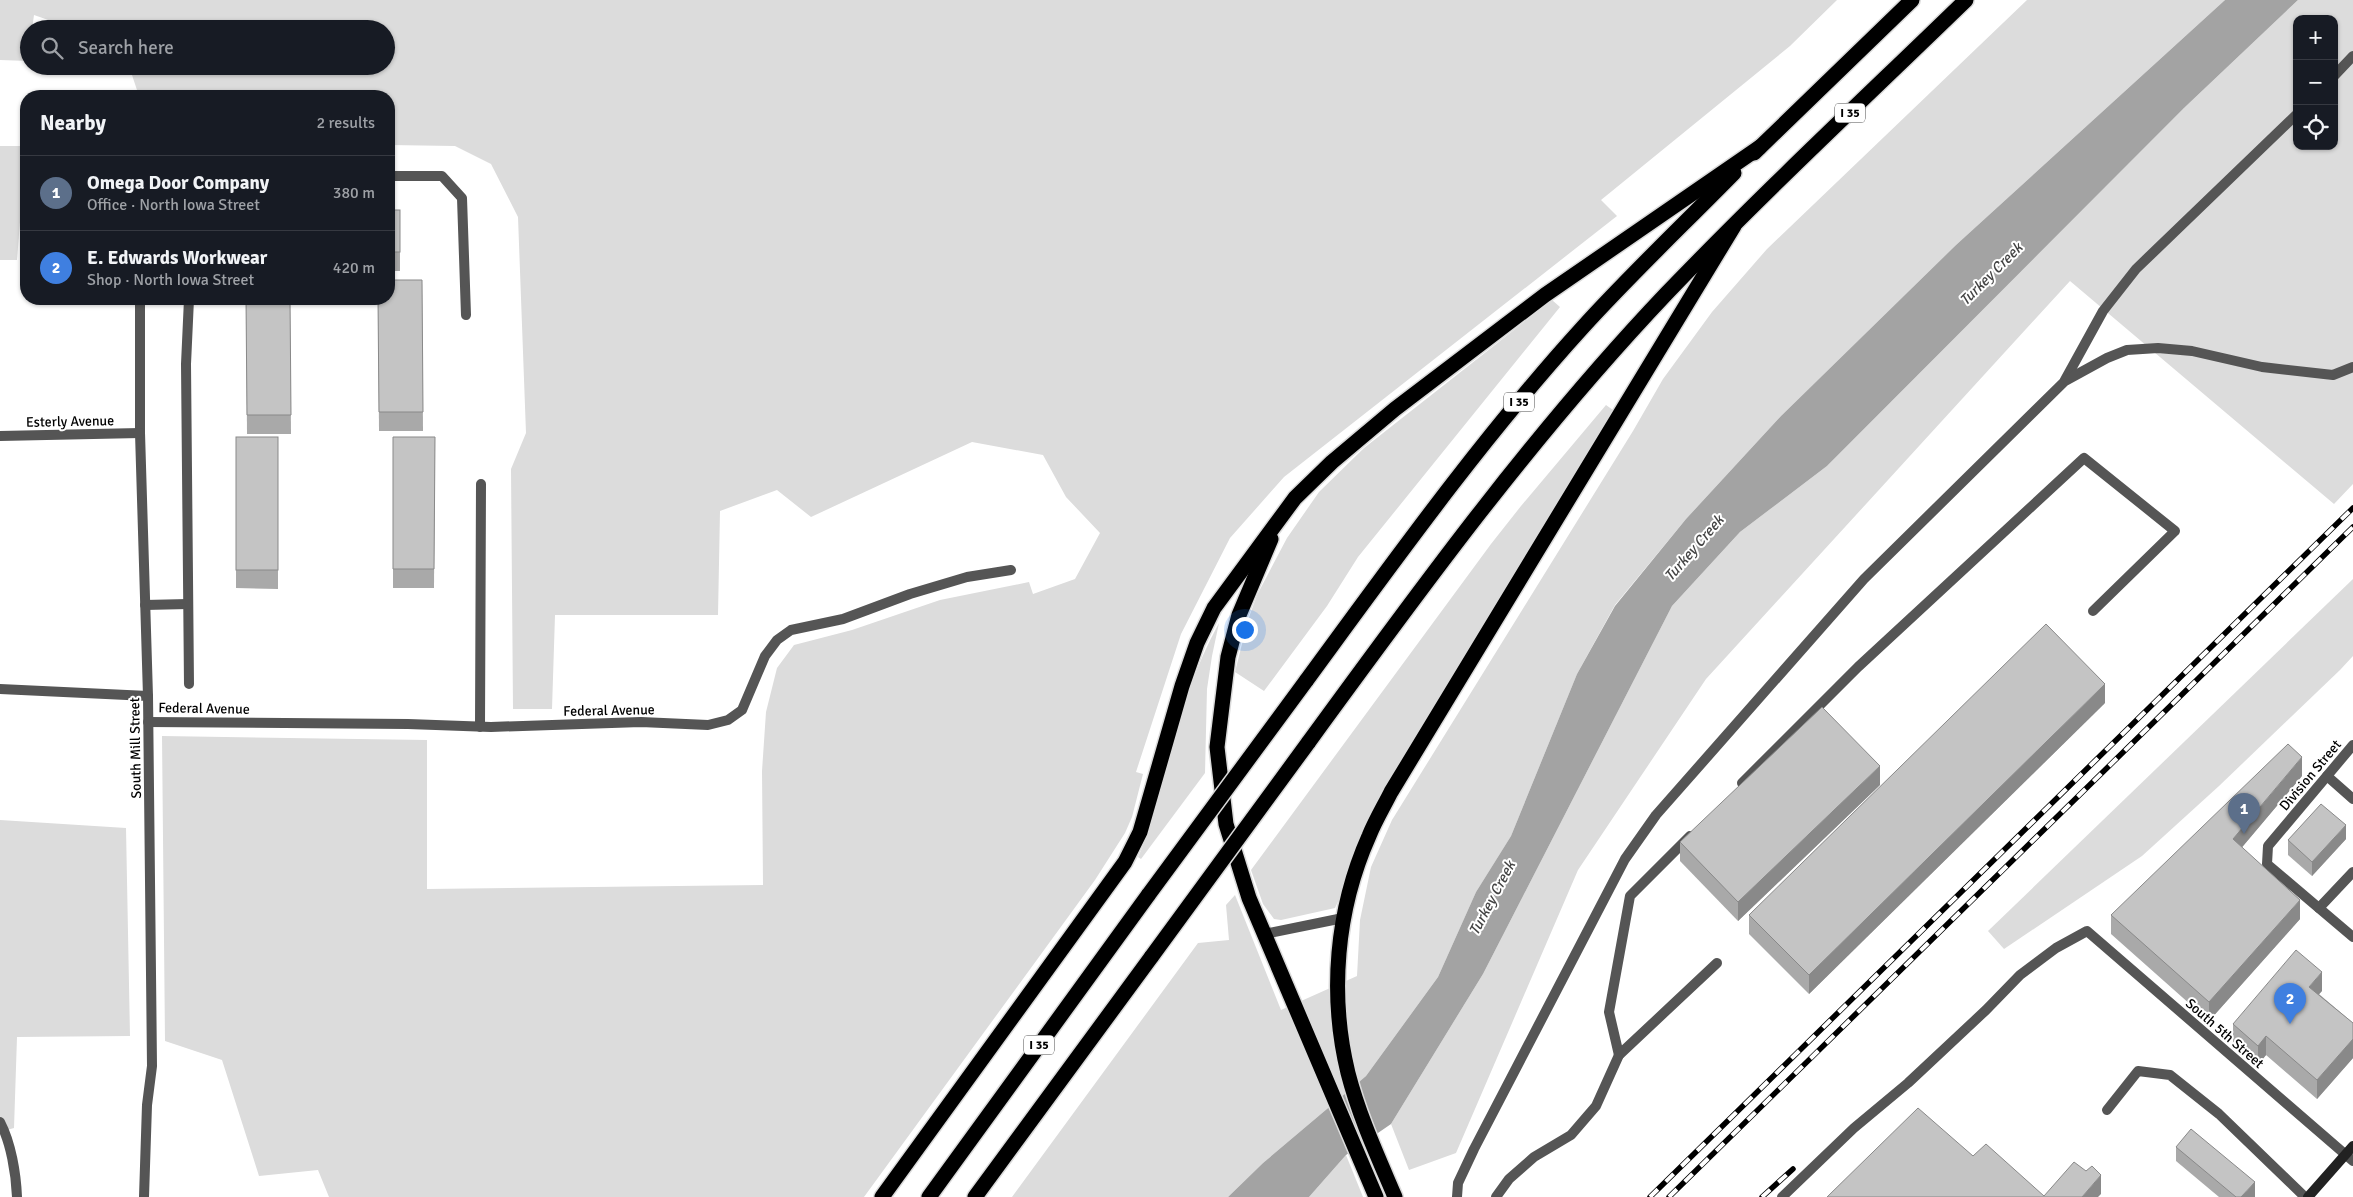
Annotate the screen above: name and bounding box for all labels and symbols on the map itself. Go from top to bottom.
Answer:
road number: I 35 [1835,104,1865,122]
water label: Turkey Creek [1956,238,2027,309]
road number: I 35 [1504,392,1534,412]
street label: Esterly Avenue [26,412,114,431]
water label: Turkey Creek [1660,510,1729,585]
your location [1232,617,1258,643]
street label: South Mill Street [126,697,145,799]
street label: Federal Avenue [158,699,250,718]
street label: Federal Avenue [563,701,655,720]
street label: Division Street [2276,736,2345,814]
pin: 1 [2228,793,2260,834]
water label: Turkey Creek [1465,856,1520,938]
pin: 2 [2274,983,2306,1024]
street label: South 5th Street [2182,995,2267,1072]
road number: I 35 [1024,1036,1054,1054]

